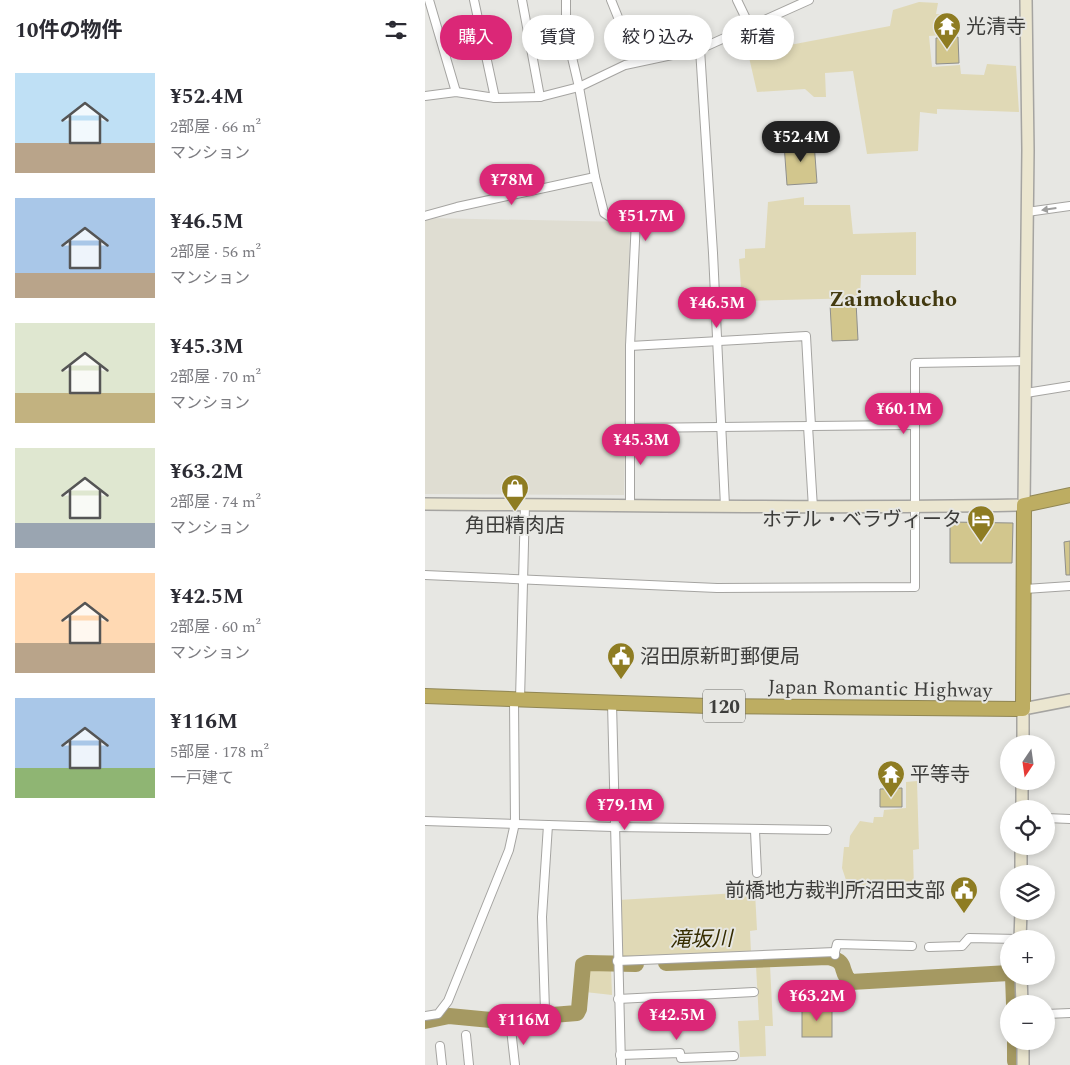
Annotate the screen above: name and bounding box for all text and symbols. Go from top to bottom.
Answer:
temple icon: 光清寺 [932,11,962,50]
place label: 光清寺 [966,12,1026,42]
text: 10件の物件 [15,15,123,47]
chip: 購入 [440,15,512,60]
chip: 賃貸 [522,15,594,60]
chip: 絞り込み [604,15,712,60]
chip: 新着 [722,15,794,60]
icon: filters [382,16,410,44]
text: ¥52.4M [170,81,244,113]
icon: home [55,93,115,153]
text: 2部屋 · 66 m² [170,115,261,139]
pin: ¥52.4M [760,120,842,163]
text: ¥52.4M [773,125,829,149]
text: マンション [170,141,250,165]
pin: ¥78M [482,164,542,206]
text: ¥78M [491,168,533,192]
pin: ¥51.7M [605,200,687,242]
text: ¥51.7M [618,204,674,228]
one-way arrow [1040,205,1056,213]
text: ¥46.5M [170,206,244,238]
icon: home [55,218,115,278]
text: 2部屋 · 56 m² [170,240,261,264]
text: マンション [170,266,250,290]
district label: Zaimokucho [829,283,957,316]
pin: ¥46.5M [676,286,758,329]
text: ¥46.5M [689,291,745,315]
text: ¥45.3M [170,331,244,363]
icon: home [55,343,115,403]
text: 2部屋 · 70 m² [170,365,261,389]
text: マンション [170,391,250,415]
pin: ¥60.1M [863,392,945,435]
text: ¥60.1M [876,397,932,421]
pin: ¥45.3M [600,424,682,466]
text: ¥45.3M [613,428,669,452]
text: ¥63.2M [170,456,244,488]
icon: home [55,468,115,528]
shop icon: 角田精肉店 [500,473,530,512]
text: 2部屋 · 74 m² [170,490,261,514]
hotel icon: ホテル・ベラヴィータ [966,504,996,543]
place label: ホテル・ベラヴィータ [762,505,962,535]
place label: 角田精肉店 [465,511,565,541]
text: マンション [170,516,250,540]
text: ¥42.5M [170,581,244,613]
icon: home [55,593,115,653]
text: 2部屋 · 60 m² [170,615,261,639]
text: マンション [170,641,250,665]
public building icon: 沼田原新町郵便局 [606,641,636,680]
place label: 沼田原新町郵便局 [640,642,800,672]
street label: Japan Romantic Highway [768,672,994,706]
road number: 120 [703,689,745,722]
text: ¥116M [170,706,238,738]
icon: home [55,718,115,778]
north arrow [1000,735,1055,790]
map controls [1000,735,1055,1050]
text: 5部屋 · 178 m² [170,740,269,764]
temple icon: 平等寺 [876,759,906,798]
place label: 平等寺 [910,760,970,790]
text: 一戸建て [170,766,234,790]
pin: ¥79.1M [584,788,666,831]
text: ¥79.1M [597,793,653,817]
button: locate [1000,800,1055,855]
button: layers [1000,865,1055,920]
public building icon: 前橋地方裁判所沼田支部 [949,875,979,914]
place label: 前橋地方裁判所沼田支部 [725,876,945,906]
water label: 滝坂川 [669,923,735,957]
button: + [1000,930,1055,985]
pin: ¥63.2M [776,980,858,1022]
text: ¥63.2M [789,984,845,1008]
button: − [1000,995,1055,1050]
pin: ¥42.5M [636,998,718,1041]
text: ¥42.5M [649,1003,705,1027]
pin: ¥116M [489,1004,559,1046]
text: ¥116M [498,1008,550,1032]

